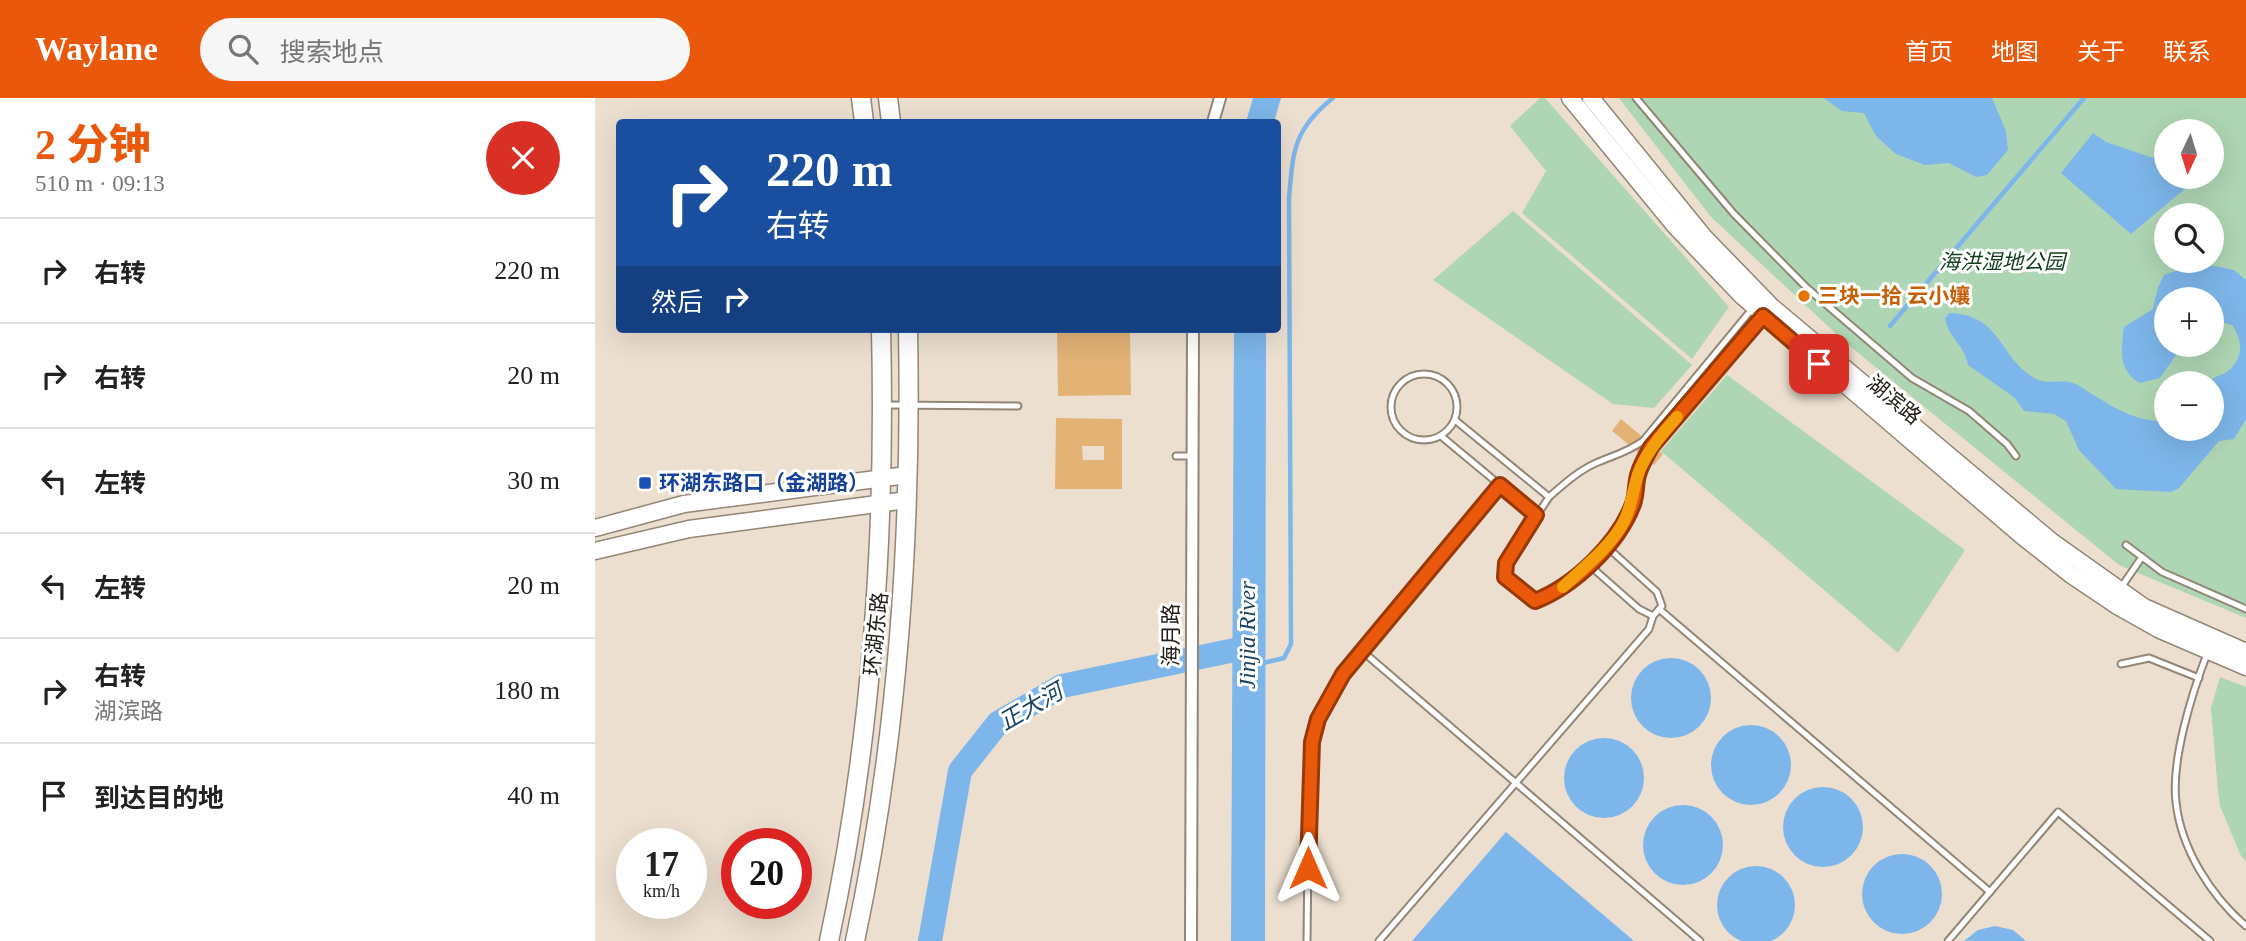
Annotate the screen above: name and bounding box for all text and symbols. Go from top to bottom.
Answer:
search box [200,18,690,81]
icon: search [224,30,262,68]
text: Waylane [35,31,158,67]
text: 搜索地点 [280,38,384,67]
text: 首页 [1905,39,1953,65]
text: 地图 [1991,39,2039,65]
text: 关于 [2077,39,2125,65]
text: 联系 [2163,39,2211,65]
north arrow [2154,119,2224,189]
map controls [2154,119,2224,441]
button: close [486,121,560,195]
text: 2 分钟 [35,122,151,168]
text: 220 m [766,142,893,197]
icon: right [651,147,742,238]
text: 510 m · 09:13 [35,171,165,196]
button: search [2154,203,2224,273]
text: 右转 [766,208,830,244]
park label: 海洪湿地公园 [1939,250,2068,274]
icon: right [35,252,73,290]
text: 220 m [494,256,560,285]
text: 右转 [94,259,146,288]
icon: right [717,280,755,318]
place label: 三块一拾 云小孃 [1818,284,1970,308]
button: + [2154,287,2224,357]
text: 然后 [651,288,703,317]
marker: 三块一拾 云小孃 [1796,288,1812,304]
pin [1789,334,1849,394]
icon: arrive [1800,345,1838,383]
icon: right [35,357,73,395]
text: 20 m [507,361,560,390]
text: 右转 [94,364,146,393]
street label: 湖滨路 [1862,371,1926,429]
button: − [2154,371,2224,441]
icon: left [35,462,73,500]
text: 30 m [507,466,560,495]
text: 左转 [94,469,146,498]
place label: 环湖东路口（金湖路） [659,471,869,495]
marker: 环湖东路口（金湖路） [637,475,653,491]
icon: left [35,567,73,605]
text: 20 m [507,571,560,600]
text: 左转 [94,574,146,603]
water label: Jinjia River [1235,580,1260,689]
street label: 环湖东路 [860,591,892,677]
street label: 海月路 [1159,604,1183,667]
text: 右转 [94,662,146,691]
icon: right [35,672,73,710]
text: 180 m [494,676,560,705]
water label: 正大河 [995,677,1071,735]
text: 湖滨路 [94,699,163,724]
icon: arrive [35,777,73,815]
text: 40 m [507,781,560,810]
text: 到达目的地 [94,784,224,813]
speed limit sign: 20 [721,828,812,919]
position arrow [1271,831,1345,905]
text: 17 [644,845,679,884]
text: km/h [643,881,680,901]

